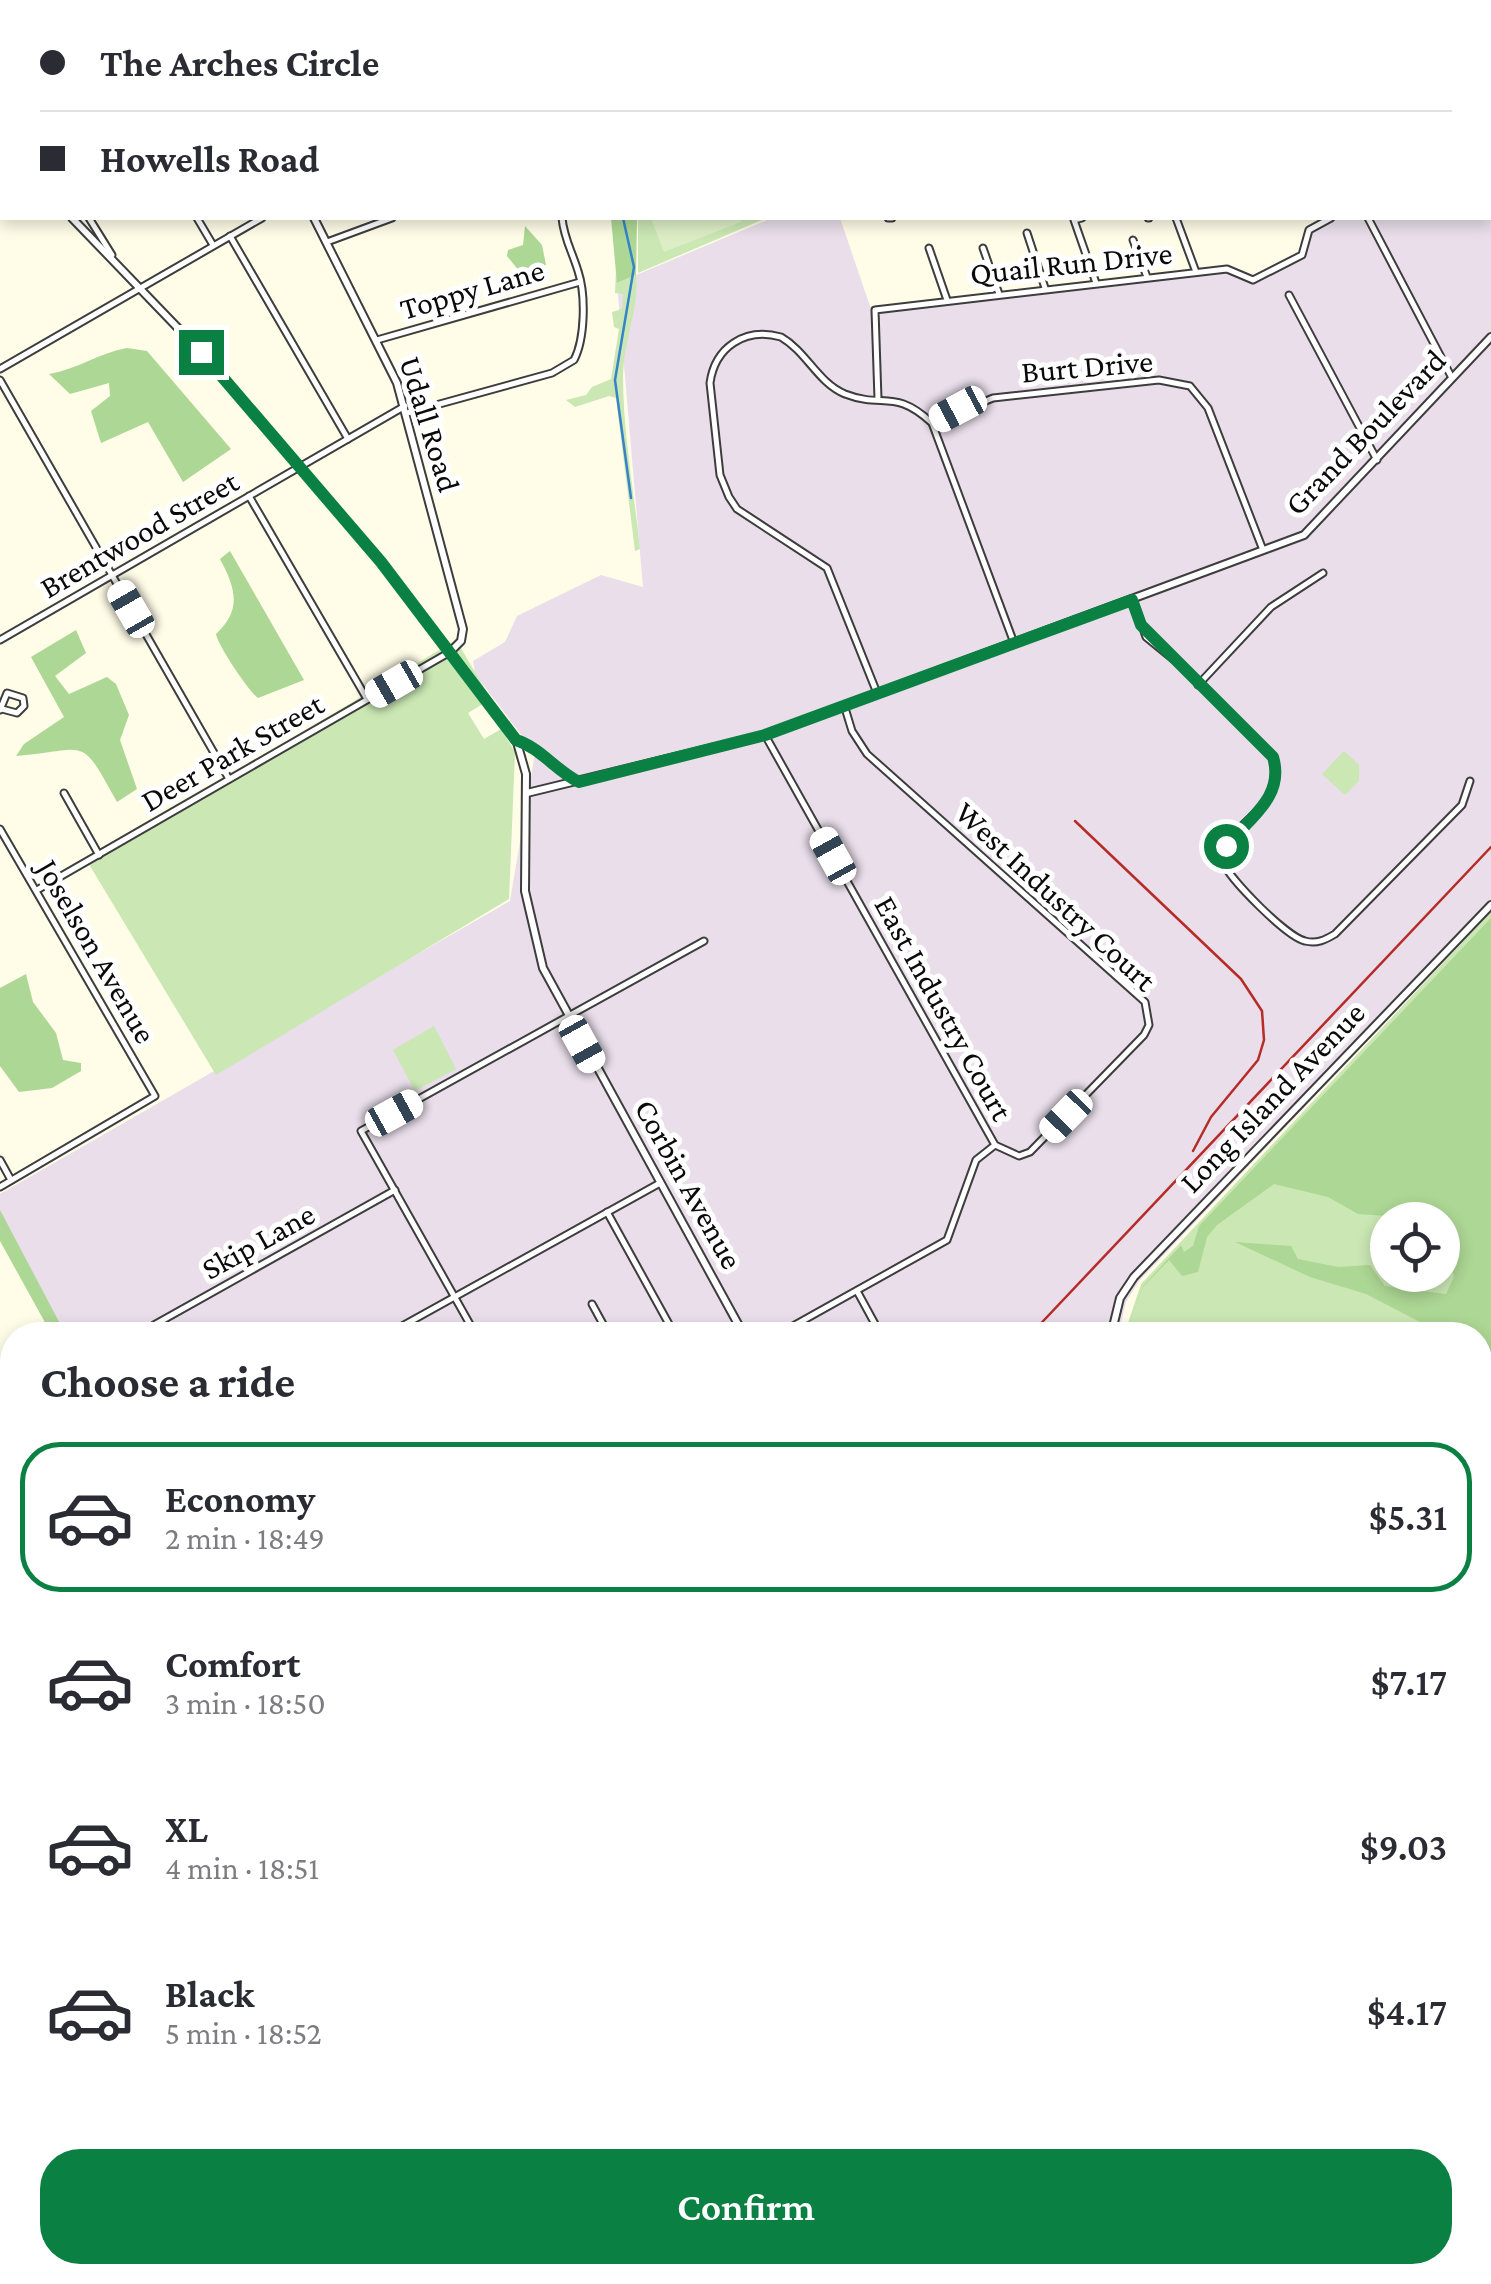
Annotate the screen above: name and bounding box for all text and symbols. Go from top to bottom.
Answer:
text: The Arches Circle [100,42,379,84]
text: Howells Road [100,138,319,180]
street label: Quail Run Drive [968,234,1174,292]
street label: Toppy Lane [396,251,548,327]
route end [179,330,224,375]
street label: Burt Drive [1020,342,1154,390]
street label: Grand Boulevard [1277,342,1453,522]
street label: Udall Road [392,352,468,496]
car [924,382,992,436]
street label: Brentwood Street [34,463,245,605]
car [103,576,159,642]
car [361,656,427,712]
street label: Deer Park Street [134,685,330,819]
street label: West Industry Court [948,794,1164,998]
car [805,822,861,890]
route start [1204,824,1249,869]
street label: Joselson Avenue [28,850,164,1049]
street label: East Industry Court [867,890,1021,1127]
street label: Long Island Avenue [1172,994,1372,1200]
car [554,1010,610,1078]
car [1034,1084,1098,1148]
car [360,1085,428,1141]
street label: Corbin Avenue [628,1093,750,1275]
street label: Skip Lane [195,1195,321,1287]
map controls [1370,1202,1460,1292]
button: locate [1370,1202,1460,1292]
text: Choose a ride [40,1357,295,1407]
icon: car [45,1472,135,1562]
text: Economy [165,1478,315,1520]
text: $5.31 [1369,1496,1447,1538]
text: 2 min · 18:49 [165,1520,325,1556]
icon: car [45,1637,135,1727]
text: Comfort [165,1643,301,1685]
text: $7.17 [1371,1661,1447,1703]
text: 3 min · 18:50 [165,1685,326,1721]
icon: car [45,1802,135,1892]
text: XL [165,1808,208,1850]
text: $9.03 [1360,1826,1447,1868]
text: 4 min · 18:51 [165,1850,319,1886]
icon: car [45,1967,135,2057]
text: Black [165,1973,254,2015]
text: $4.17 [1367,1991,1447,2033]
text: 5 min · 18:52 [165,2015,322,2051]
button: Confirm [40,2149,1452,2264]

